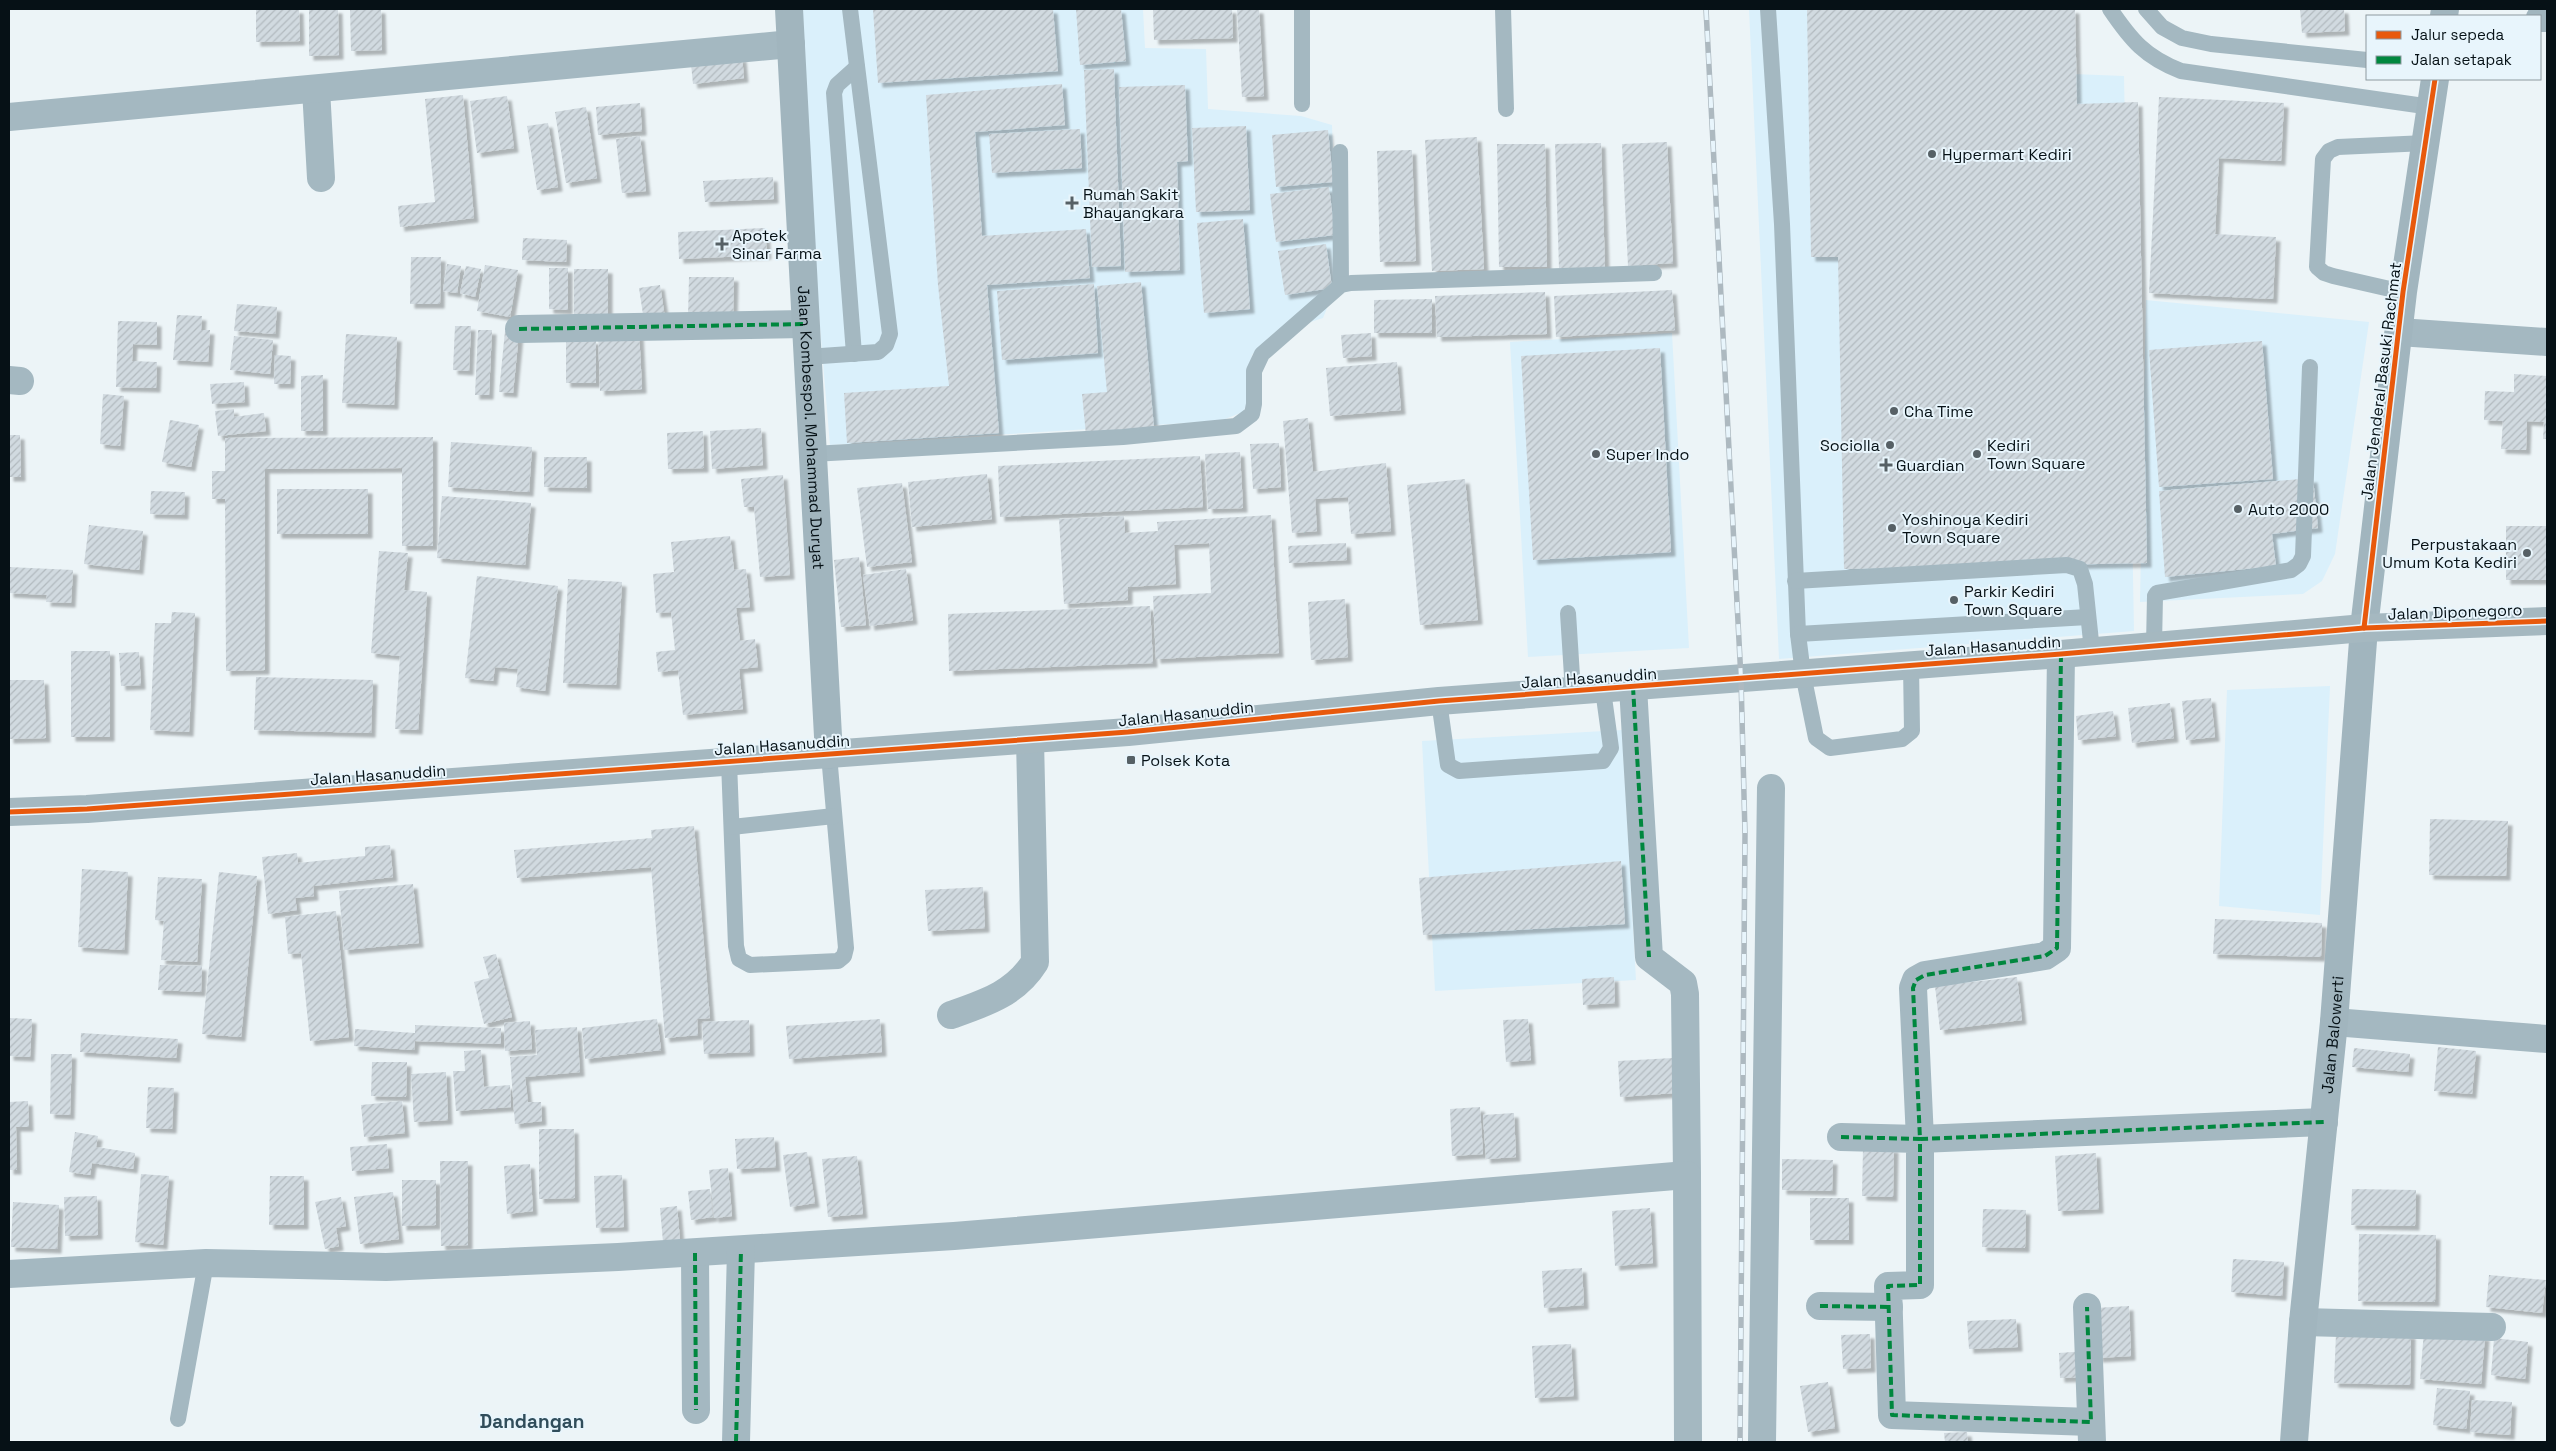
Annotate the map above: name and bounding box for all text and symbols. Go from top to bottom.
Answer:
legend [2366,15,2541,80]
text: Jalur sepeda [2411,25,2505,44]
text: Jalan setapak [2411,50,2512,69]
place label: Hypermart Kediri [1942,144,2072,165]
marker: Hypermart Kediri [1926,148,1938,160]
place label: Rumah Sakit Bhayangkara [1083,184,1184,223]
marker: Rumah Sakit Bhayangkara [1065,196,1079,210]
place label: Apotek Sinar Farma [732,225,822,264]
marker: Apotek Sinar Farma [716,238,728,250]
street label: Jalan Jenderal Basuki Rachmat [2356,261,2406,501]
street label: Jalan Kombespol. Mohammad Duryat [793,285,830,570]
place label: Cha Time [1904,401,1973,422]
marker: Cha Time [1888,405,1900,417]
place label: Sociolla [1820,435,1880,456]
place label: Kediri Town Square [1987,435,2086,474]
marker: Sociolla [1884,439,1896,451]
place label: Super Indo [1606,444,1689,465]
marker: Super Indo [1590,448,1602,460]
marker: Kediri Town Square [1971,448,1983,460]
place label: Guardian [1896,455,1965,476]
marker: Guardian [1880,459,1892,471]
place label: Auto 2000 [2248,499,2329,520]
marker: Auto 2000 [2232,503,2244,515]
place label: Yoshinoya Kediri Town Square [1902,509,2028,548]
marker: Yoshinoya Kediri Town Square [1886,522,1898,534]
place label: Perpustakaan Umum Kota Kediri [2382,534,2517,573]
marker: Perpustakaan Umum Kota Kediri [2521,547,2533,559]
place label: Parkir Kediri Town Square [1964,581,2063,620]
marker: Parkir Kediri Town Square [1948,594,1960,606]
street label: Jalan Diponegoro [2387,599,2523,625]
street label: Jalan Hasanuddin [1924,631,2062,661]
street label: Jalan Hasanuddin [1520,663,1658,693]
street label: Jalan Hasanuddin [1117,696,1255,732]
street label: Jalan Hasanuddin [713,730,851,760]
place label: Polsek Kota [1141,750,1230,771]
marker: Polsek Kota [1125,754,1137,766]
street label: Jalan Hasanuddin [309,760,447,790]
street label: Jalan Balowerti [2316,975,2348,1095]
district label: Dandangan [480,1409,584,1434]

